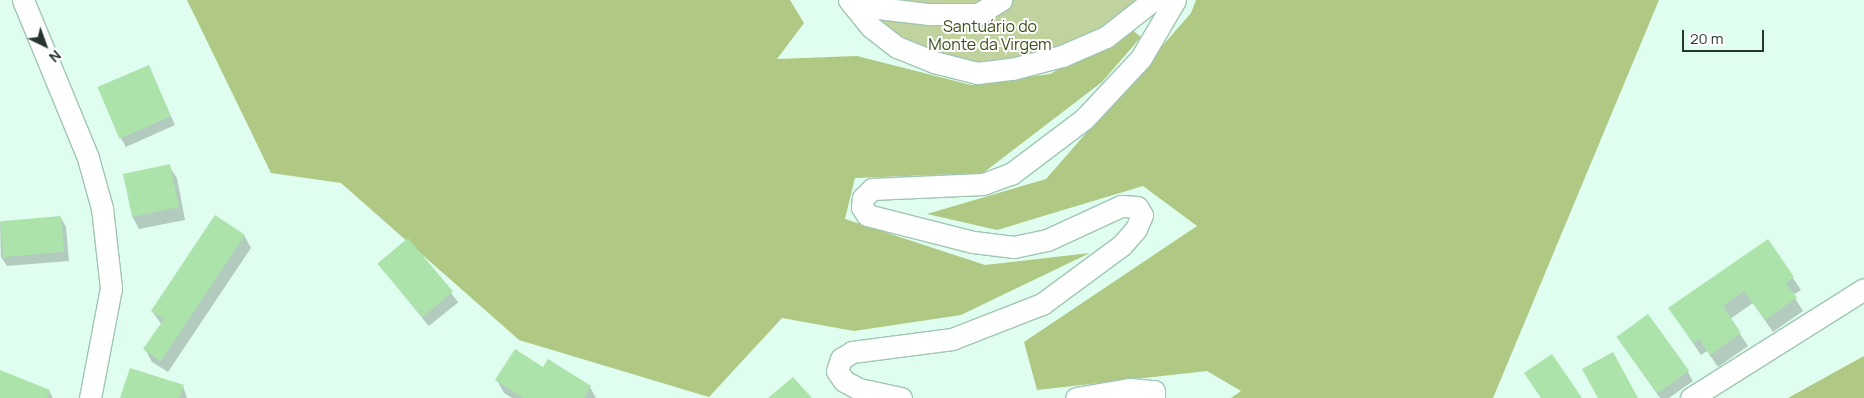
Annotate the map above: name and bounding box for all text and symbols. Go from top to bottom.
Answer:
park label: Santuário do Monte da Virgem [928,16,1052,54]
north arrow [20,20,70,70]
scale bar [1684,20,1766,52]
text: 20 m [1690,28,1723,49]
text: N [45,46,65,67]

